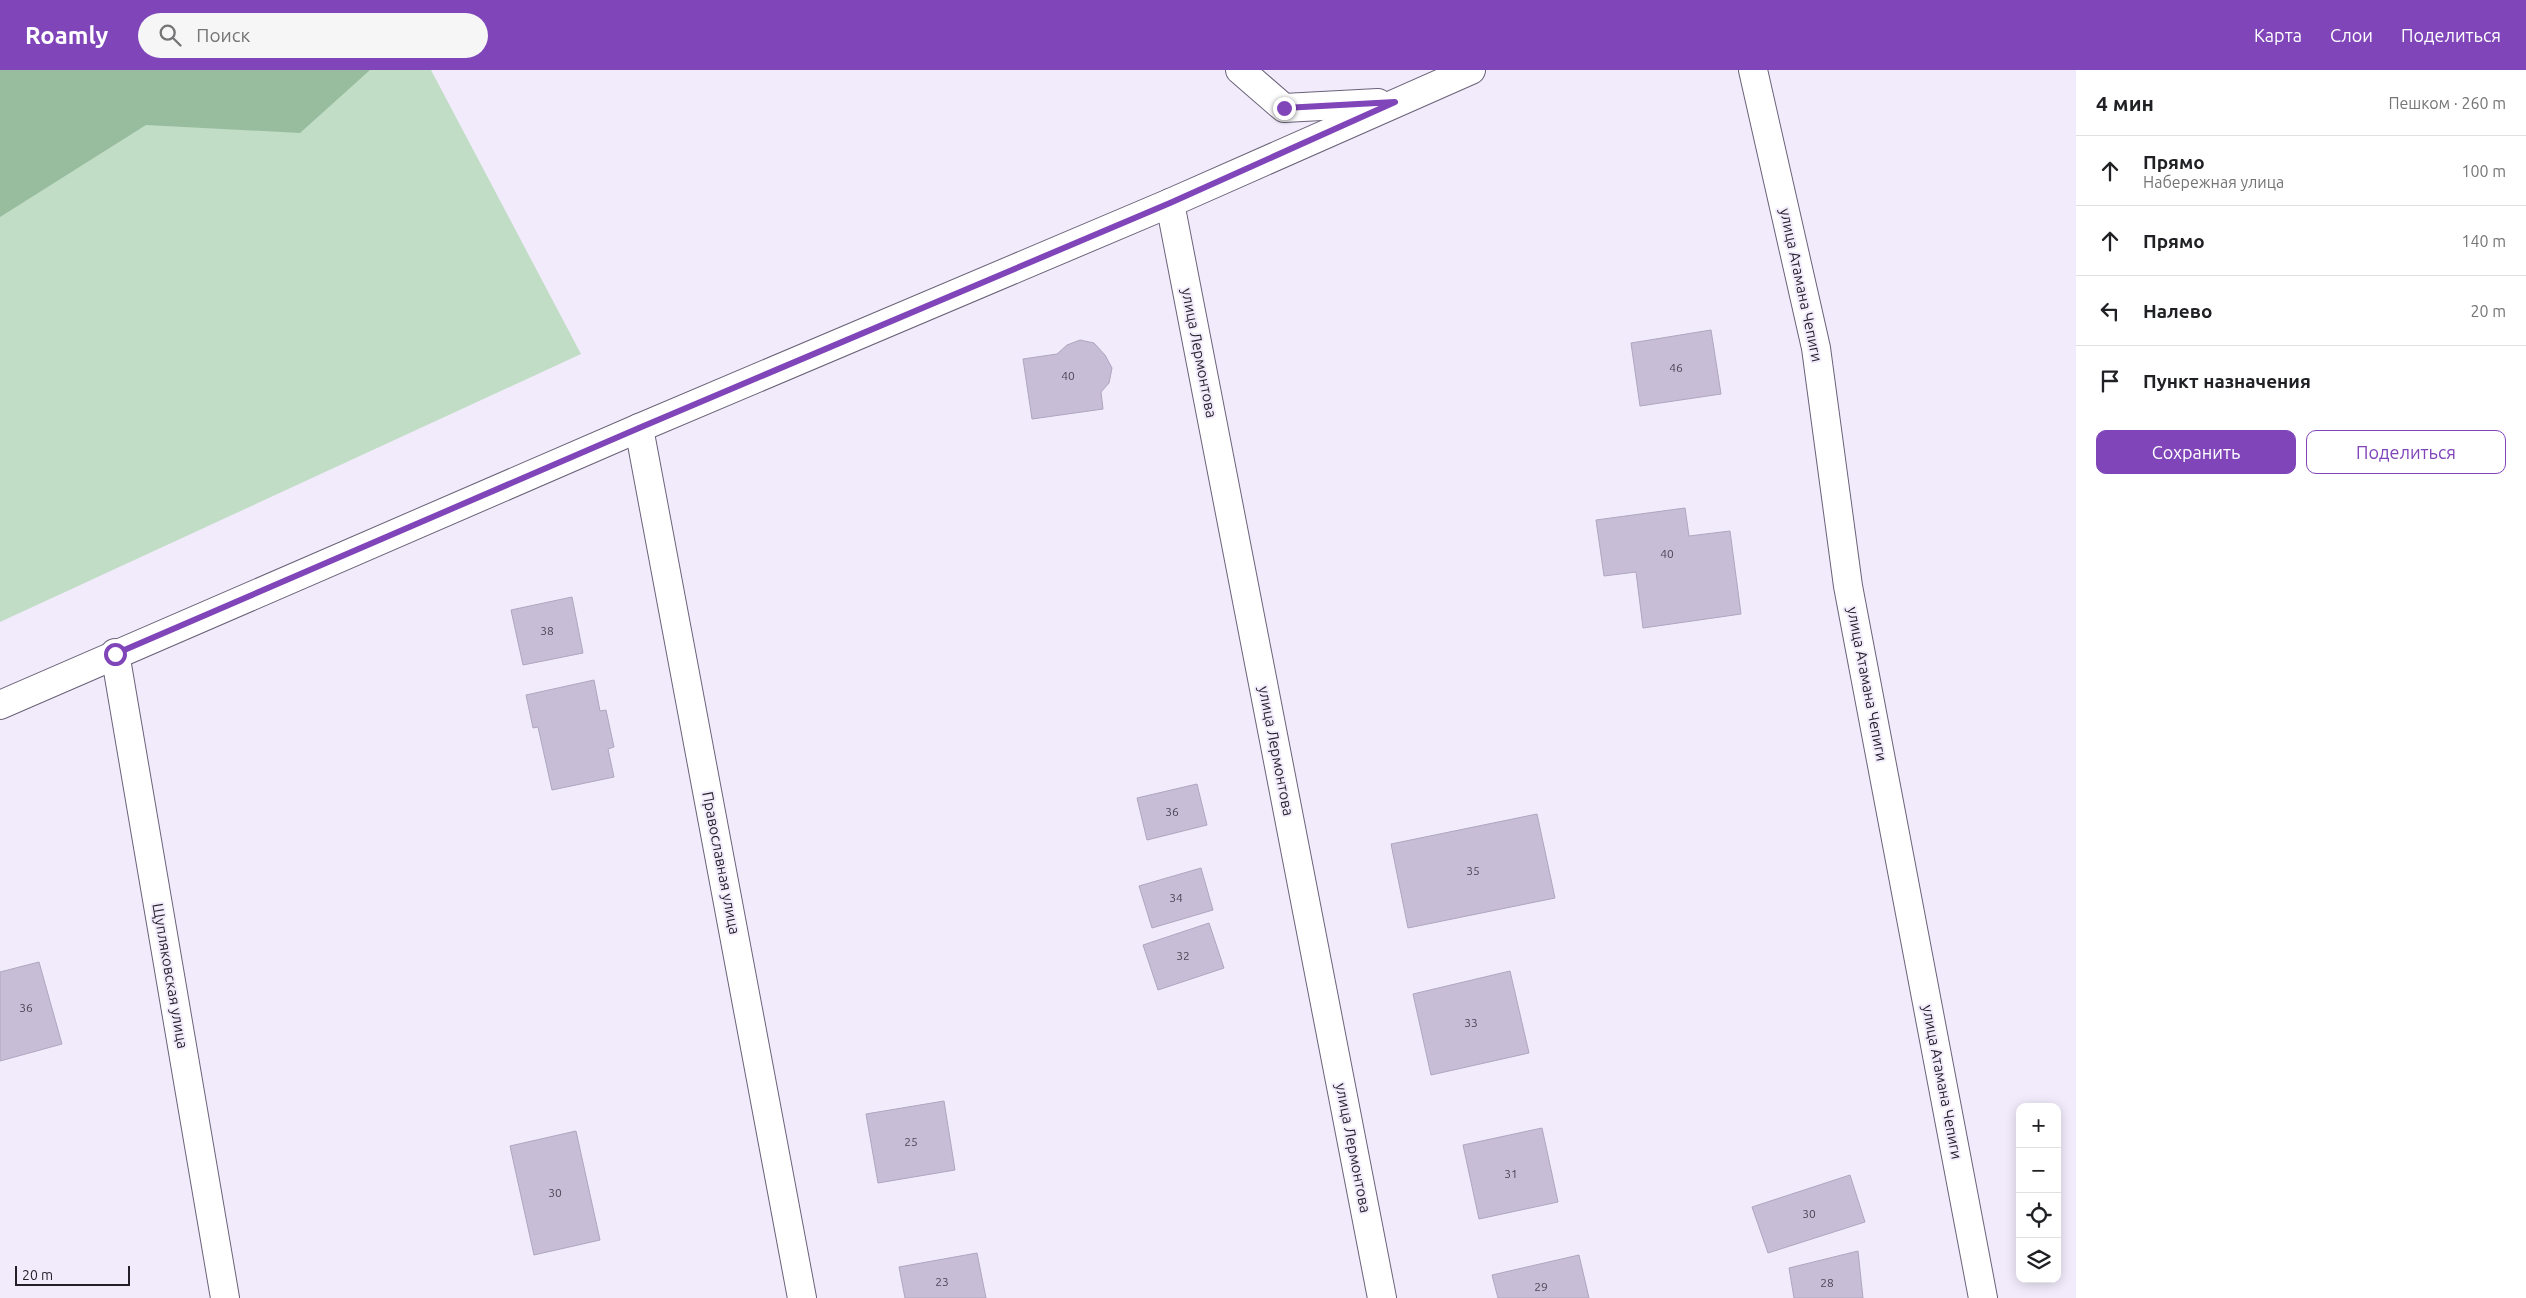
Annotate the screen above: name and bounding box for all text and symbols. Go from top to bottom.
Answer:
search box [138,13,488,58]
icon: search [156,21,184,49]
text: Roamly [25,22,108,49]
text: Поиск [196,24,250,46]
text: Карта [2254,25,2302,45]
text: Слои [2330,25,2373,45]
text: Поделиться [2401,25,2501,45]
text: 4 мин [2096,91,2154,115]
text: Пешком · 260 m [2388,94,2506,112]
route end [1273,97,1296,120]
text: Прямо [2143,151,2205,173]
icon: ahead [2096,157,2124,185]
text: 100 m [2461,162,2506,180]
text: Набережная улица [2143,173,2284,191]
street label: улица Атамана Чепиги [1777,206,1826,363]
icon: ahead [2096,227,2124,255]
text: Прямо [2143,230,2205,252]
text: 140 m [2461,232,2506,250]
street label: улица Лермонтова [1179,287,1220,419]
icon: left [2096,297,2124,325]
text: Налево [2143,300,2212,322]
text: 20 m [2470,302,2506,320]
house number: 46 [1669,361,1683,374]
icon: arrive [2096,367,2124,395]
house number: 40 [1061,369,1075,382]
text: Пункт назначения [2143,370,2311,392]
button: Сохранить [2096,430,2296,474]
button: Поделиться [2306,430,2506,474]
house number: 40 [1660,547,1674,560]
street label: улица Атамана Чепиги [1844,605,1891,762]
house number: 38 [540,624,554,637]
route start [104,643,127,666]
street label: улица Лермонтова [1256,685,1297,817]
street label: Православная улица [699,790,744,936]
house number: 36 [1165,805,1179,818]
house number: 35 [1466,864,1480,877]
house number: 34 [1169,891,1183,904]
street label: Щупляковская улица [149,902,192,1050]
house number: 32 [1176,949,1190,962]
house number: 36 [19,1001,33,1014]
street label: улица Атамана Чепиги [1919,1003,1966,1160]
house number: 33 [1464,1016,1478,1029]
street label: улица Лермонтова [1333,1082,1374,1214]
map controls [2016,1103,2061,1283]
button: + [2016,1103,2061,1148]
house number: 25 [904,1135,918,1148]
button: − [2016,1148,2061,1193]
house number: 31 [1504,1167,1518,1180]
house number: 30 [548,1186,562,1199]
button: locate [2016,1193,2061,1238]
house number: 30 [1802,1207,1816,1220]
button: layers [2016,1238,2061,1283]
scale bar [15,1263,130,1286]
text: 20 m [22,1267,53,1283]
house number: 23 [935,1275,949,1288]
house number: 28 [1820,1276,1834,1289]
house number: 29 [1534,1280,1548,1293]

